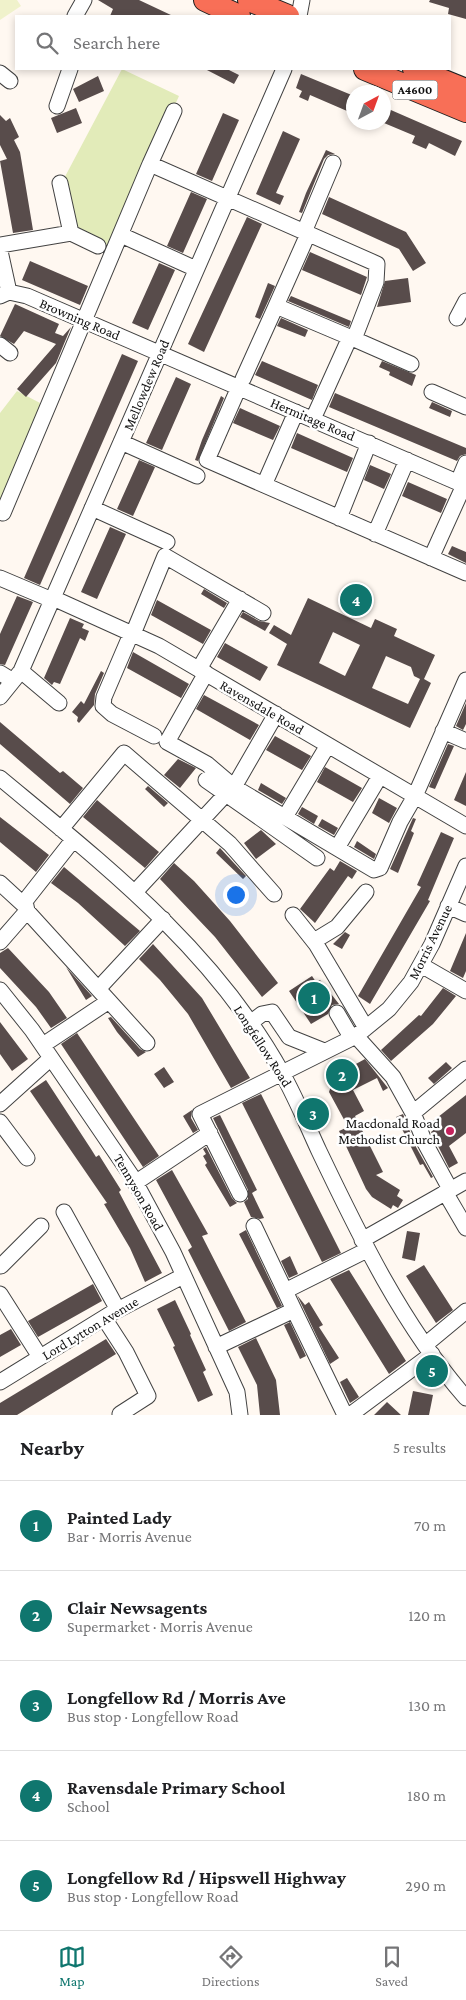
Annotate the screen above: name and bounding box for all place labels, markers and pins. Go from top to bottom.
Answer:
pin: 4 [340,581,372,619]
pin: 1 [298,979,330,1017]
pin: 2 [326,1056,358,1094]
pin: 3 [297,1095,329,1133]
place label: Macdonald Road Methodist Church [338,1115,441,1147]
marker: Macdonald Road Methodist Church [444,1125,456,1137]
pin: 5 [416,1352,448,1390]

